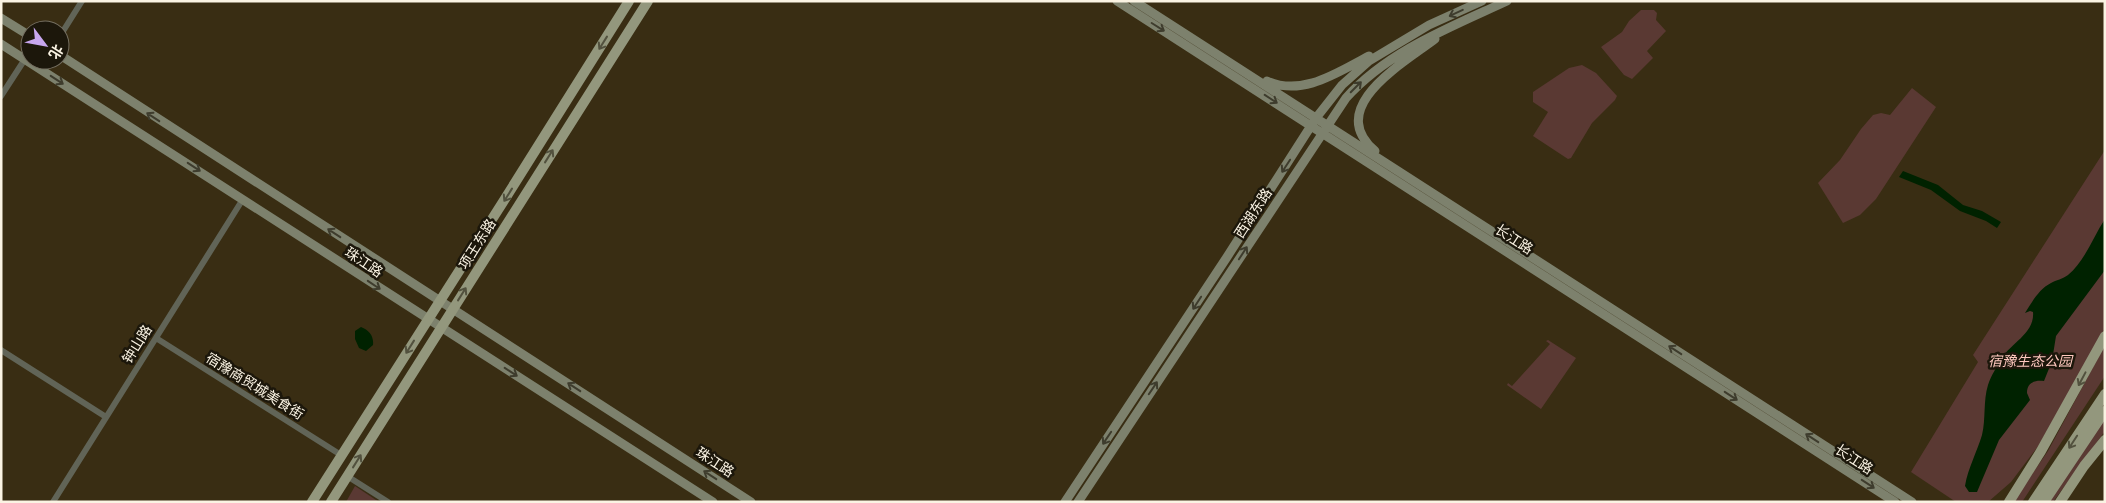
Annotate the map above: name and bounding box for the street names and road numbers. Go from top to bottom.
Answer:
street label: 西湖东路 [1231,185,1275,241]
street label: 项王东路 [455,216,499,272]
street label: 长江路 [1492,221,1536,257]
street label: 珠江路 [342,244,386,280]
street label: 钟山路 [119,322,155,366]
street label: 宿豫商贸城美食街 [203,350,307,422]
street label: 长江路 [1832,441,1876,477]
street label: 珠江路 [693,444,737,480]

